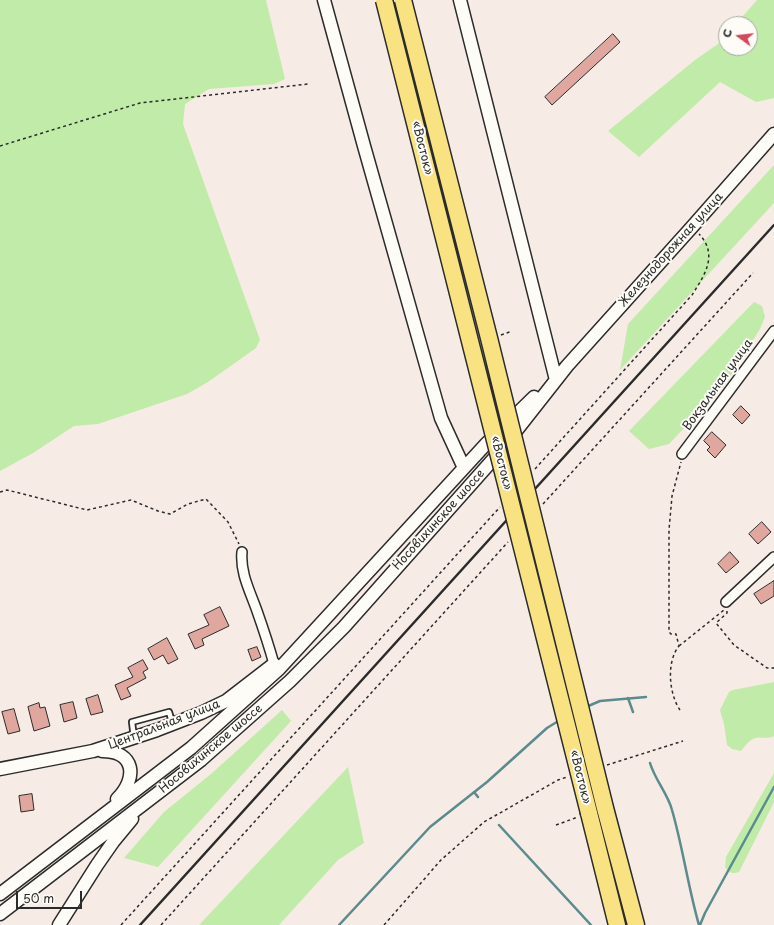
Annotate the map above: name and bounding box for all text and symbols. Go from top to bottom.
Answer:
north arrow [718,16,758,56]
text: С [718,27,736,39]
street label: «Восток» [408,119,436,177]
street label: Железнодорожная улица [616,190,726,310]
street label: Вокзальная улица [680,336,756,434]
street label: «Восток» [487,434,515,492]
street label: Носовихинское шоссе [390,467,488,573]
street label: Центральная улица [106,697,222,753]
street label: Носовихинское шоссе [156,702,266,796]
street label: «Восток» [566,748,594,806]
scale bar [18,883,84,909]
text: 50 m [23,889,54,907]

